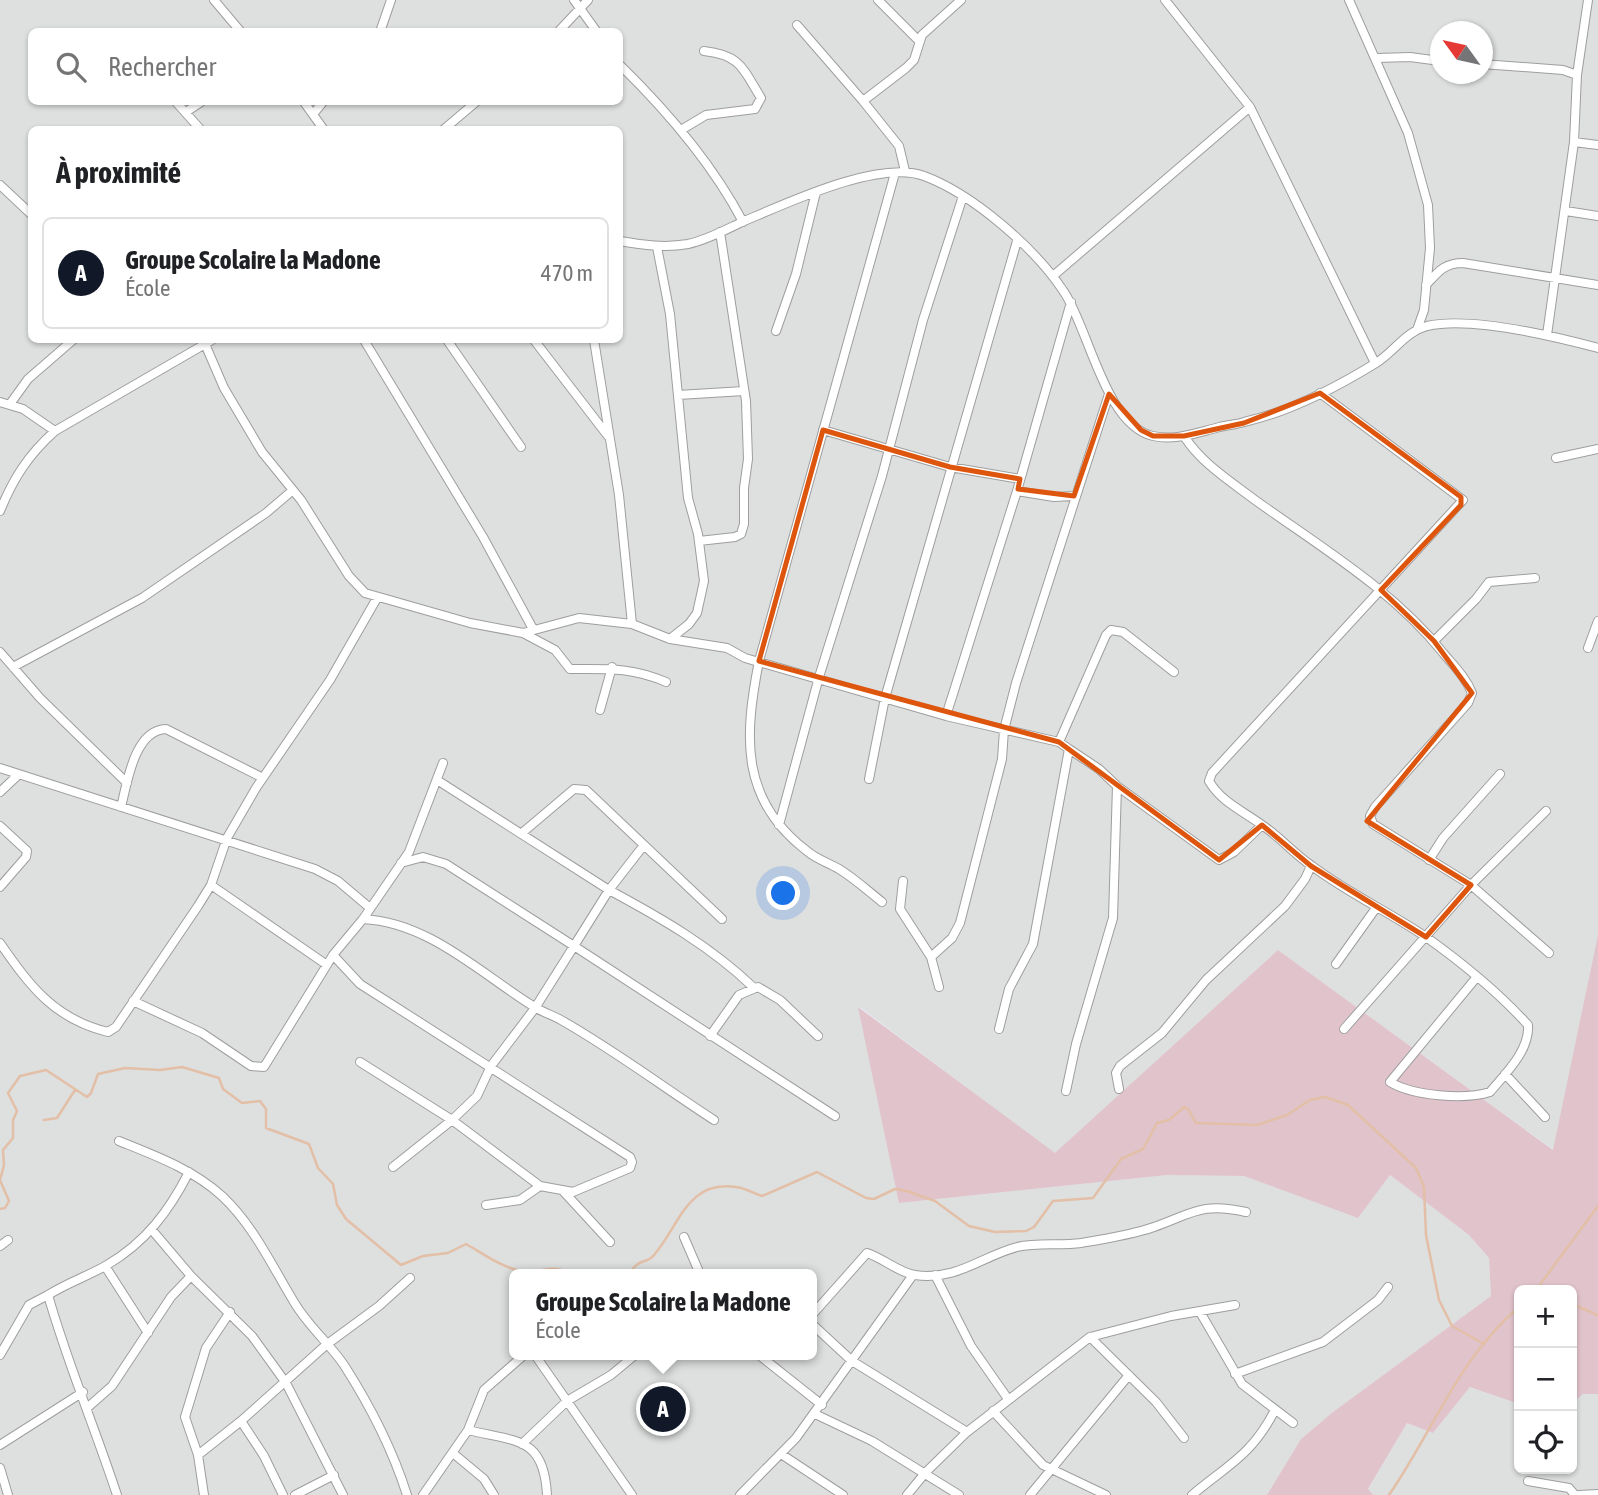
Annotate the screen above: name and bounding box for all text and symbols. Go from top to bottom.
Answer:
north arrow [1430,21,1493,84]
search box [28,28,623,105]
icon: search [52,48,90,86]
text: Rechercher [108,52,216,82]
text: À proximité [56,155,181,189]
text: Groupe Scolaire la Madone [125,245,381,275]
text: A [75,260,87,286]
text: 470 m [541,260,593,286]
text: École [125,275,170,301]
your location [766,876,800,910]
popup [509,1269,817,1360]
map controls [1514,1285,1577,1474]
button: + [1514,1285,1577,1348]
text: Groupe Scolaire la Madone [535,1287,791,1317]
text: École [535,1317,581,1343]
button: − [1514,1348,1577,1411]
pin: A [640,1383,686,1435]
button: locate [1514,1411,1577,1474]

